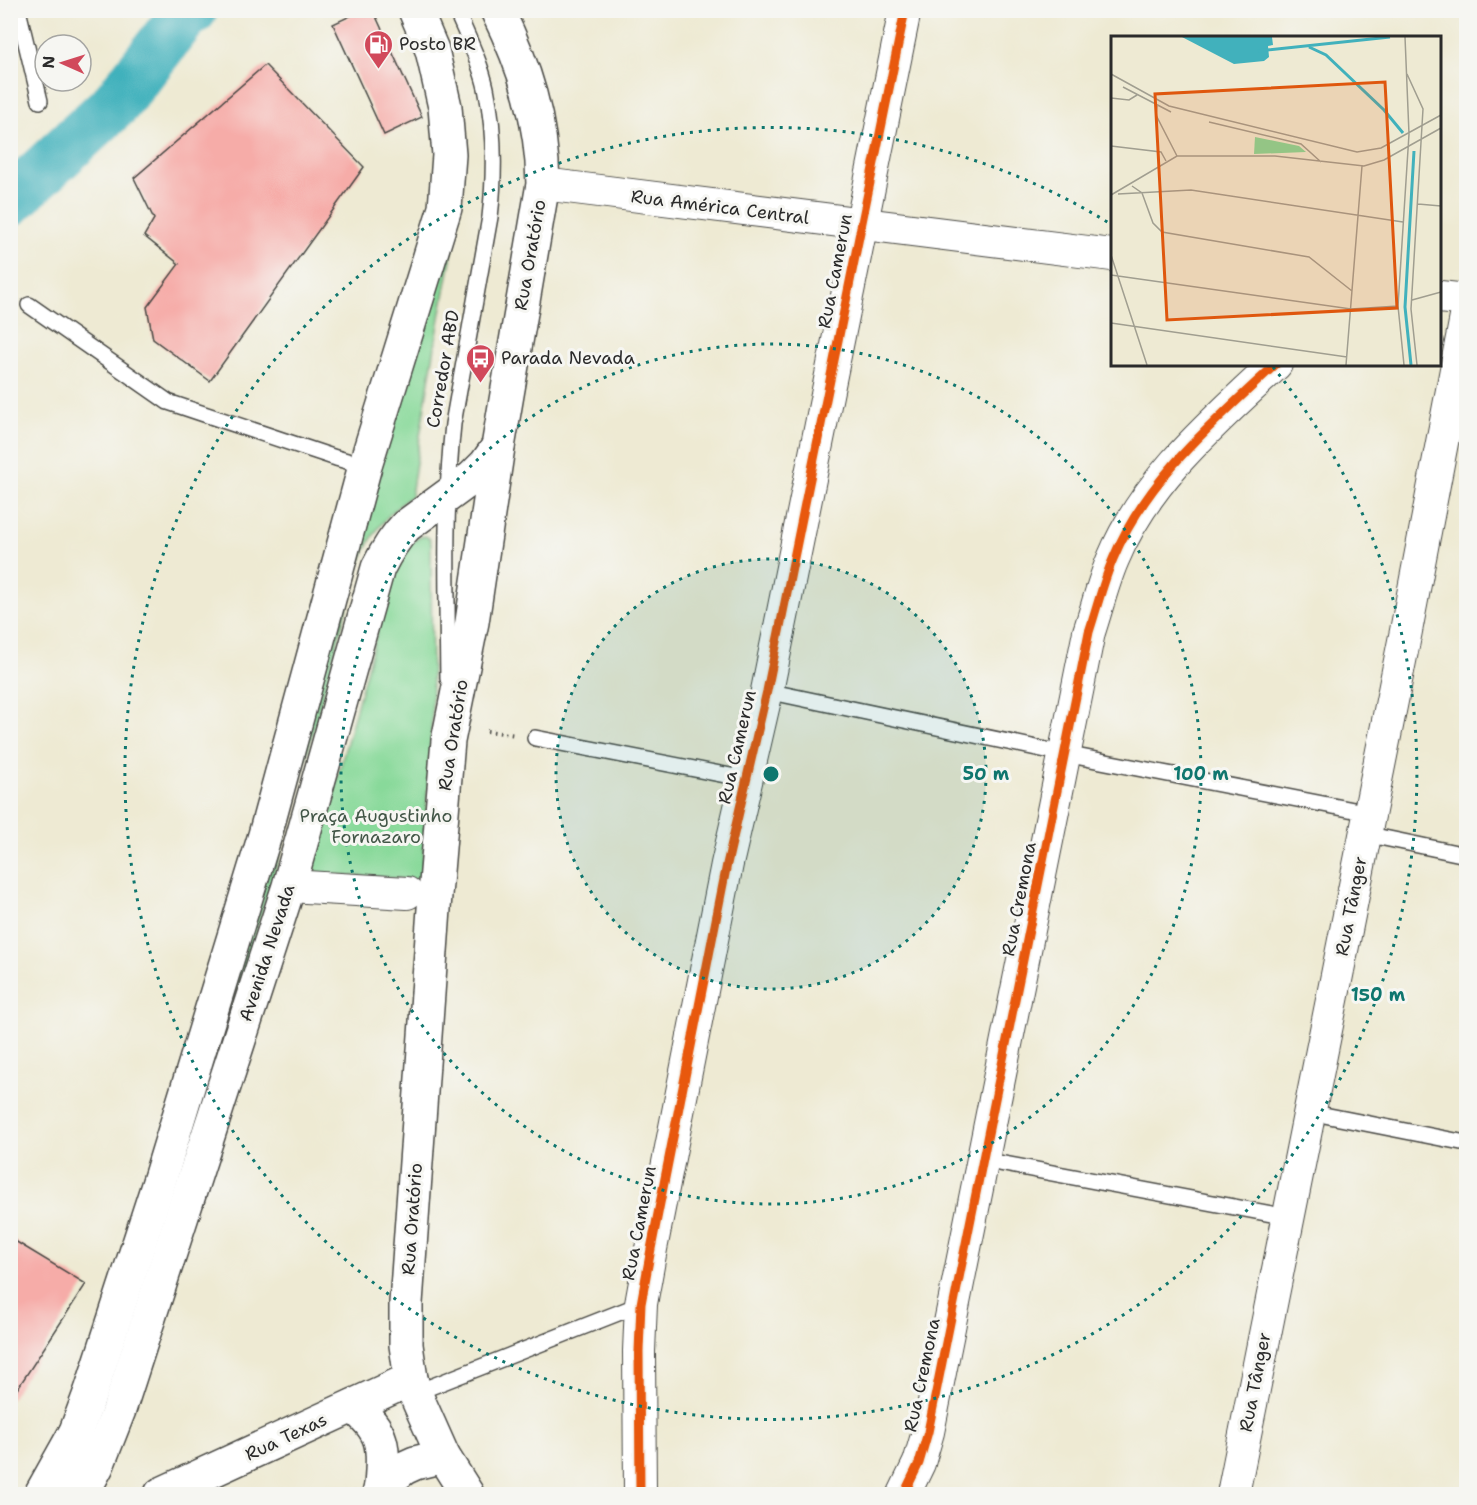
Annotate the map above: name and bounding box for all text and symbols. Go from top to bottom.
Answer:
fuel station icon: Posto BR [362,28,394,70]
place label: Posto BR [399,32,476,56]
north arrow [33,33,93,93]
inset map [1111,36,1441,366]
text: N [38,55,59,69]
street label: Rua América Central [629,184,811,230]
street label: Rua Oratório [508,198,552,312]
street label: Rua Camerun [812,212,858,330]
street label: Corredor ABD [421,308,465,430]
bus stop icon: Parada Nevada [464,342,496,384]
place label: Parada Nevada [501,346,635,370]
street label: Rua Oratório [432,678,474,792]
street label: Rua Camerun [712,688,762,806]
text: 50 m [963,762,1010,786]
text: 100 m [1173,762,1229,786]
centre of rings [761,764,781,784]
park label: Praça Augustinho Fornazaro [300,804,452,849]
street label: Rua Cremona [996,840,1042,958]
street label: Rua Tânger [1330,854,1372,958]
street label: Avenida Nevada [234,881,300,1025]
text: 150 m [1351,983,1406,1007]
street label: Rua Oratório [396,1162,428,1276]
street label: Rua Camerun [616,1164,662,1282]
street label: Rua Cremona [898,1316,946,1434]
street label: Rua Tânger [1234,1330,1276,1434]
street label: Rua Texas [241,1408,331,1466]

